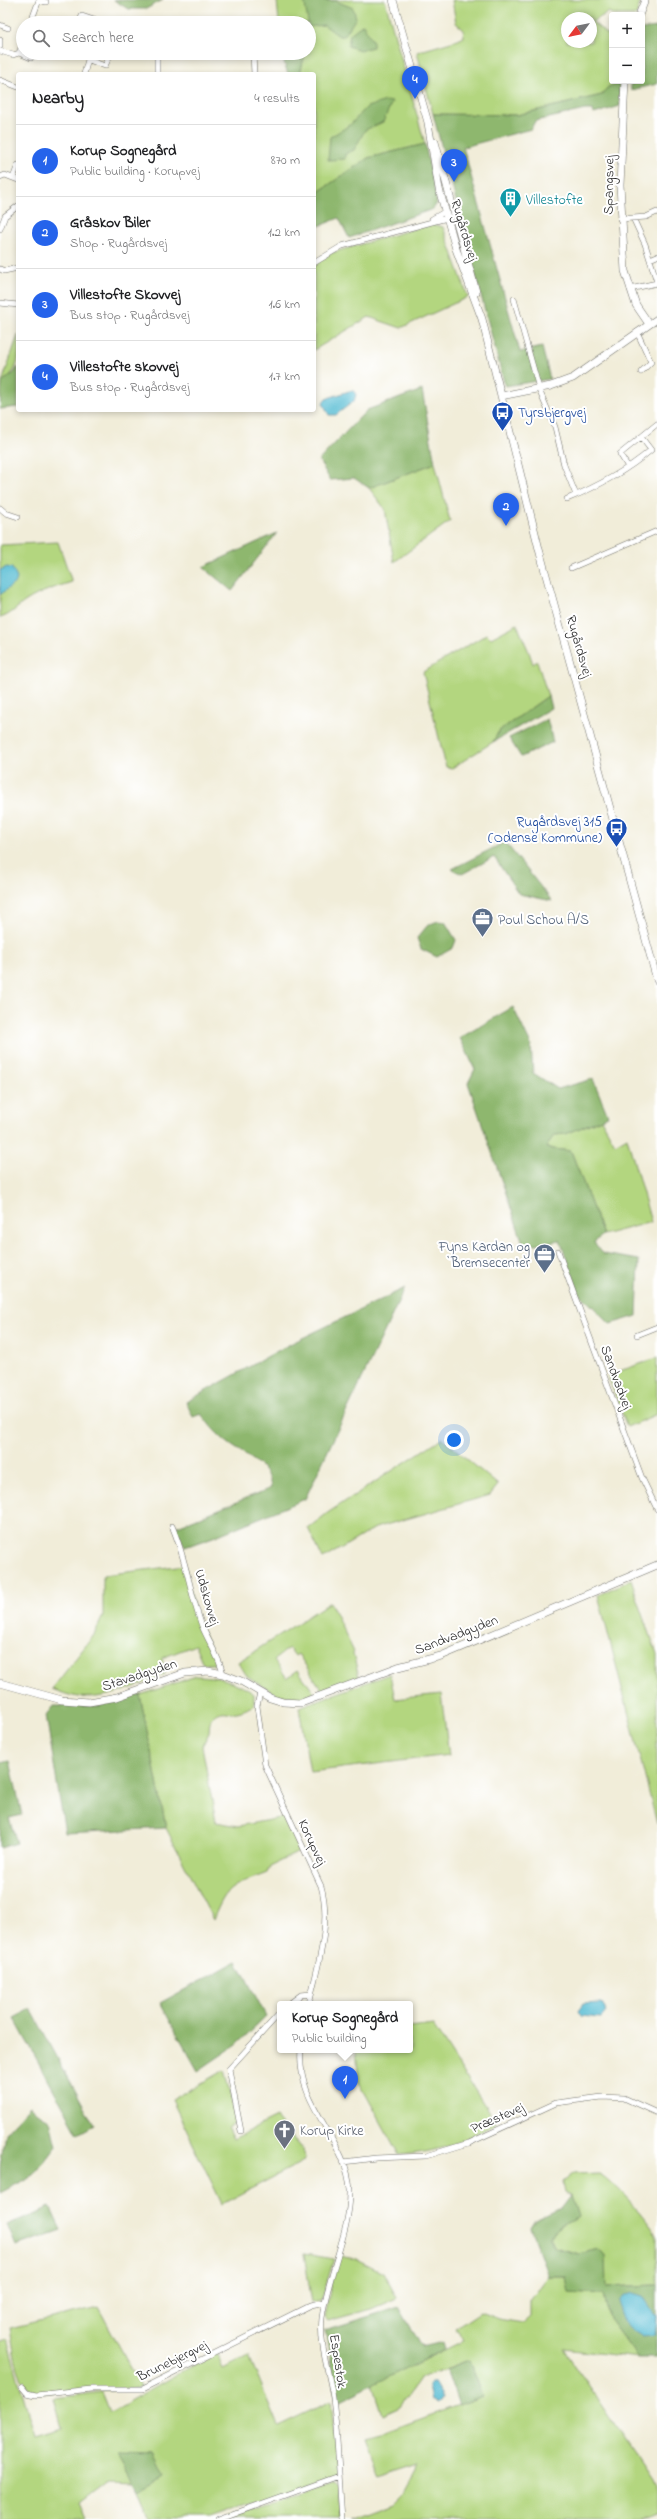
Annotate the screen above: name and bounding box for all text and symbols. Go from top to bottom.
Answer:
north arrow [561,12,597,48]
map controls [609,12,645,84]
button: + [609,12,645,48]
search box [16,16,316,60]
icon: search [30,27,52,49]
text: Search here [62,27,134,49]
button: − [609,48,645,84]
pin: 4 [402,66,428,99]
text: Nearby [32,86,84,111]
text: 4 results [254,89,300,108]
text: Korup Sognegård [70,140,176,162]
pin: 3 [441,149,467,182]
text: 1 [43,151,47,170]
text: 870 m [271,151,300,170]
street label: Spangsvej [598,154,622,215]
text: Public building · Korupvej [70,162,200,181]
building icon: Villestofte [497,186,523,219]
place label: Villestofte [525,190,584,211]
street label: Rugårdsvej [443,197,483,265]
text: Gråskov Biler [70,212,150,234]
text: 2 [42,223,48,242]
text: 1.2 km [268,223,300,242]
text: Shop · Rugårdsvej [70,234,167,253]
text: Villestofte Skovvej [70,284,180,306]
text: 3 [42,295,48,314]
text: 1.6 km [268,295,300,314]
text: Bus stop · Rugårdsvej [70,306,189,325]
text: Villestofte skovvej [70,356,178,378]
text: 4 [42,367,48,386]
text: 1.7 km [269,367,300,386]
text: Bus stop · Rugårdsvej [70,378,189,397]
bus stop icon: Tyrsbjergvej [490,399,516,432]
place label: Tyrsbjergvej [518,403,587,425]
pin: 2 [493,493,519,526]
street label: Rugårdsvej [559,613,598,681]
place label: Rugårdsvej 315 (Odense Kommune) [488,812,602,849]
bus stop icon: Rugårdsvej 315 (Odense Kommune) [604,816,630,849]
office icon: Poul Schou A/S [469,906,495,939]
place label: Poul Schou A/S [498,910,589,931]
place label: Fyns Kardan og Bremsecenter [438,1237,531,1274]
office icon: Fyns Kardan og Bremsecenter [532,1241,558,1274]
street label: Sandvadvej [594,1342,637,1414]
your location [444,1430,464,1450]
street label: Udskovvej [189,1567,225,1629]
street label: Sandvadgyden [412,1610,502,1662]
street label: Stavadgyden [99,1653,180,1698]
street label: Korupvej [292,1816,332,1870]
popup [277,2001,413,2053]
text: Korup Sognegård [292,2007,398,2029]
text: Public building [292,2029,367,2048]
pin: 1 [332,2066,358,2099]
street label: Præstevej [468,2097,529,2139]
church icon: Korup Kirke [271,2117,297,2150]
place label: Korup Kirke [300,2121,364,2142]
street label: Espestok [323,2333,352,2391]
street label: Brunebjergvej [133,2335,213,2389]

